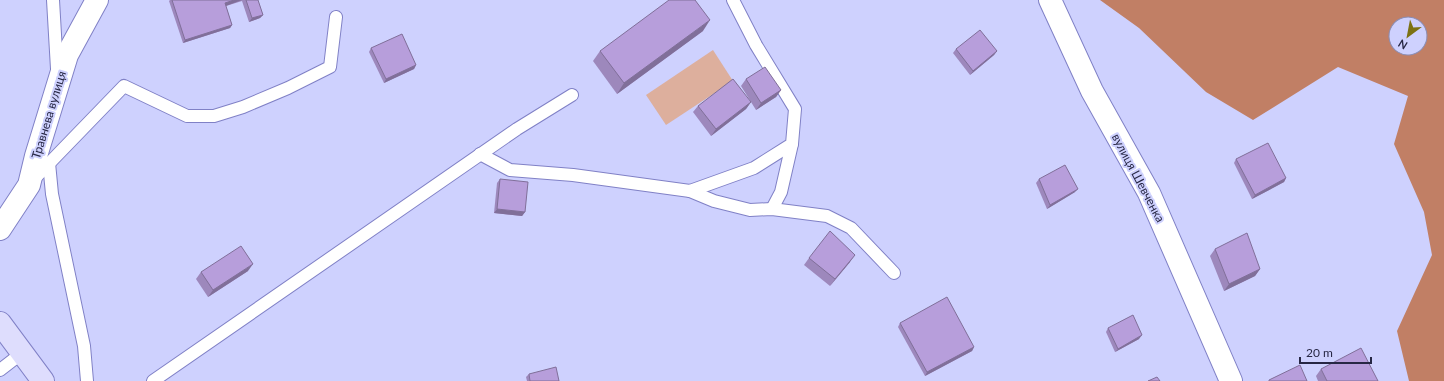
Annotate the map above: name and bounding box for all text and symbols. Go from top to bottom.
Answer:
north arrow [1388,16,1428,56]
text: N [1395,37,1409,53]
street label: Травнева вулиця [28,69,69,161]
street label: вулиця Шевченка [1109,131,1168,225]
scale bar [1300,339,1371,365]
text: 20 m [1306,345,1333,360]

